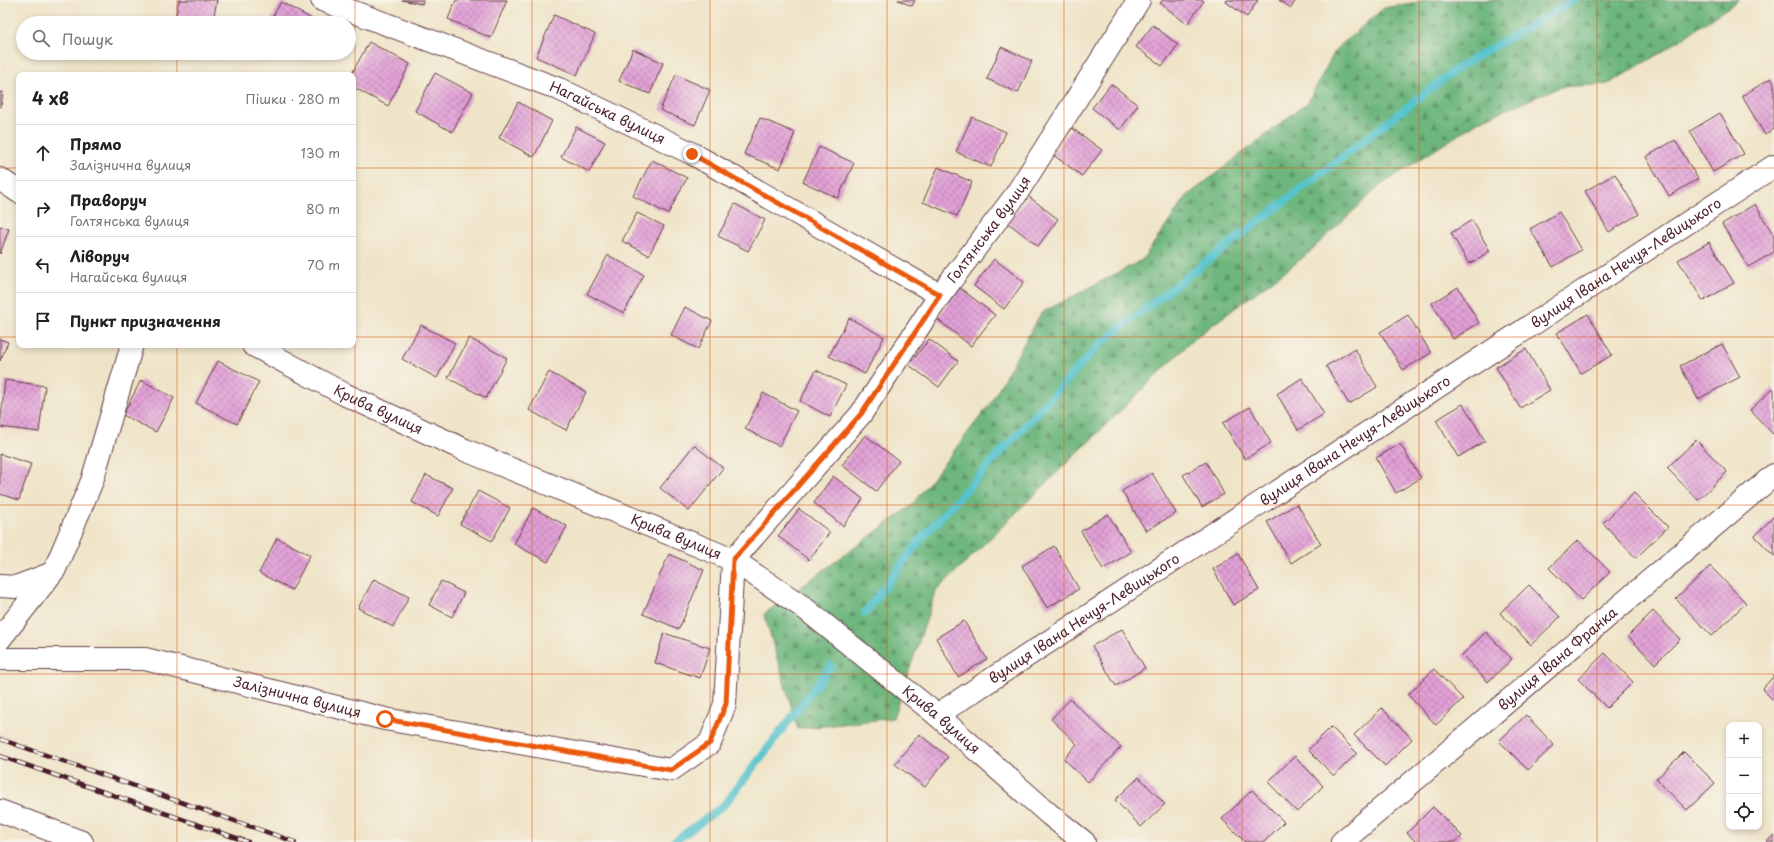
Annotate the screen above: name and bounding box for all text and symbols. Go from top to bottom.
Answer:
search box [16,16,356,60]
icon: search [30,27,52,49]
text: Пошук [62,27,113,50]
street label: Нагайська вулиця [547,75,669,149]
text: 4 хв [32,85,69,111]
text: Пішки · 280 m [246,89,340,108]
text: Прямо [70,132,121,155]
icon: ahead [32,142,54,164]
text: 130 m [301,143,340,162]
route end [683,145,701,163]
text: Залізнична вулиця [70,155,191,174]
street label: Голтянська вулиця [942,172,1035,287]
text: Праворуч [70,188,147,211]
street label: вулиця Івана Нечуя-Левицького [1526,192,1725,333]
icon: right [32,198,54,220]
text: 80 m [306,199,340,218]
text: Голтянська вулиця [70,211,190,230]
text: Ліворуч [70,244,130,267]
icon: left [32,254,54,276]
text: 70 m [307,255,340,274]
text: Нагайська вулиця [70,267,187,286]
text: Пункт призначення [70,309,221,332]
icon: arrive [32,310,54,332]
street label: вулиця Івана Нечуя-Левицького [1255,370,1454,511]
street label: Крива вулиця [330,379,426,439]
street label: Крива вулиця [628,508,725,564]
street label: вулиця Івана Нечуя-Левицького [984,548,1184,688]
street label: вулиця Івана Франка [1493,601,1622,715]
street label: Залізнична вулиця [231,670,363,723]
street label: Крива вулиця [898,680,985,758]
route start [376,710,394,728]
map controls [1726,722,1762,830]
button: + [1726,722,1762,758]
button: − [1726,758,1762,794]
button: locate [1726,794,1762,830]

